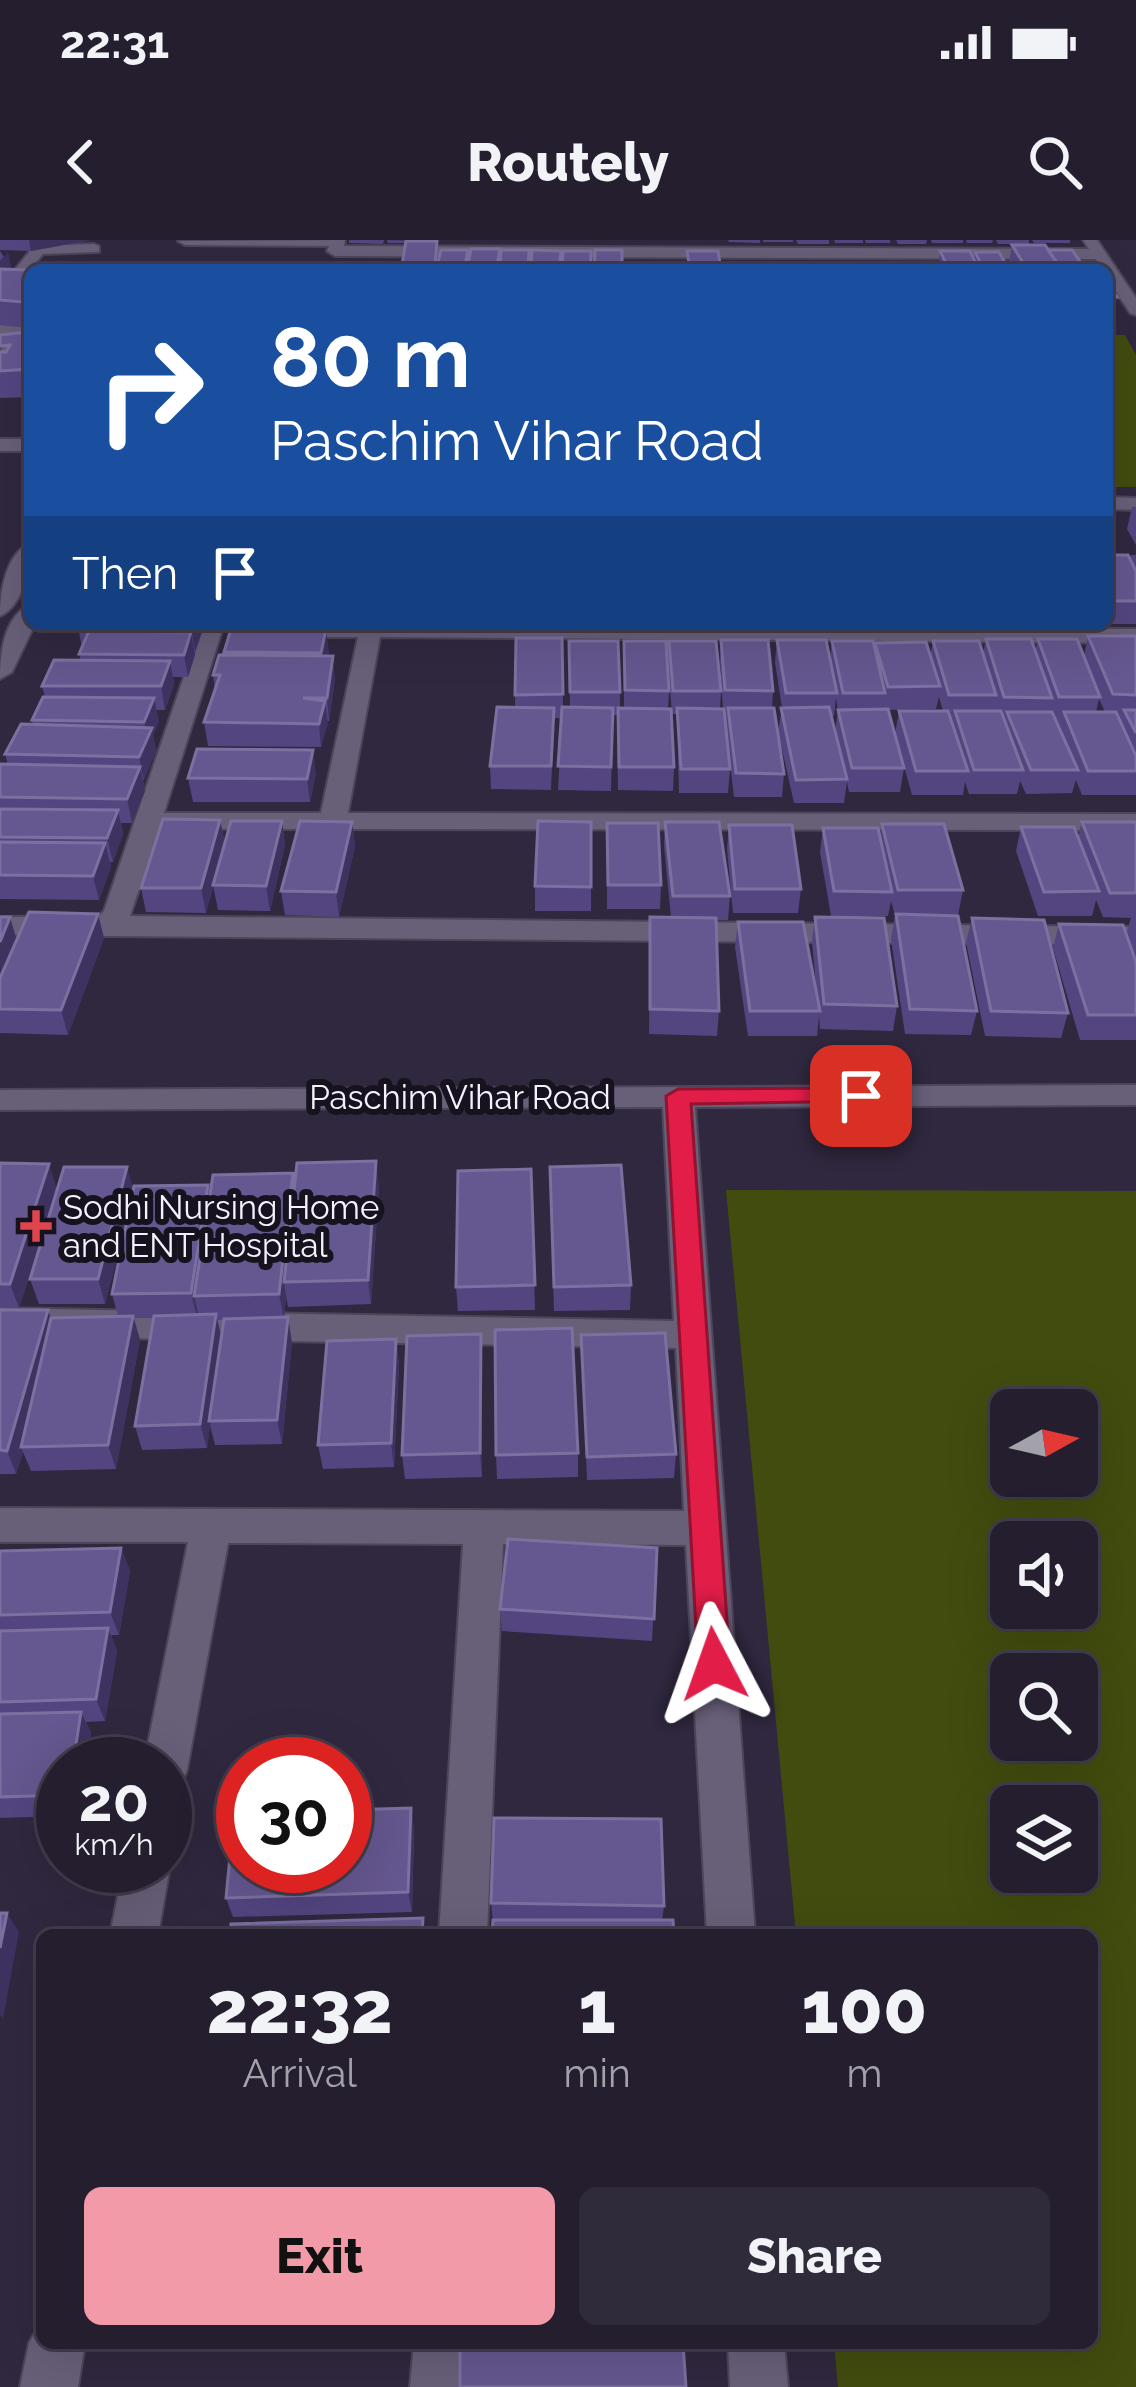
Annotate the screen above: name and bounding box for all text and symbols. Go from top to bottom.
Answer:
text: 22:31 [60,16,169,69]
icon: back [48,129,114,195]
icon: search [1022,129,1088,195]
text: Routely [467,130,669,194]
text: 80 m [270,308,471,407]
icon: right [72,312,228,468]
text: Paschim Vihar Road [270,409,764,473]
icon: arrive [202,540,268,606]
text: Then [72,547,178,600]
pin [810,1045,912,1147]
icon: arrive [828,1063,894,1129]
street label: Paschim Vihar Road [309,1078,611,1117]
place label: Sodhi Nursing Home and ENT Hospital [63,1188,379,1265]
marker: Sodhi Nursing Home and ENT Hospital [20,1210,52,1242]
north arrow [990,1389,1098,1497]
map controls [990,1389,1098,1893]
button: sound [990,1521,1098,1629]
position arrow [651,1601,777,1727]
button: search [990,1653,1098,1761]
speed limit sign: 30 [216,1737,372,1893]
text: 20 [79,1765,149,1835]
button: layers [990,1785,1098,1893]
text: km/h [74,1827,154,1862]
text: 22:32 [207,1965,393,2050]
text: 1 [578,1965,616,2050]
text: 100 [801,1965,927,2050]
text: Arrival [243,2050,357,2096]
text: min [564,2050,631,2096]
text: m [846,2050,882,2096]
button: Exit [84,2187,555,2325]
button: Share [579,2187,1050,2325]

